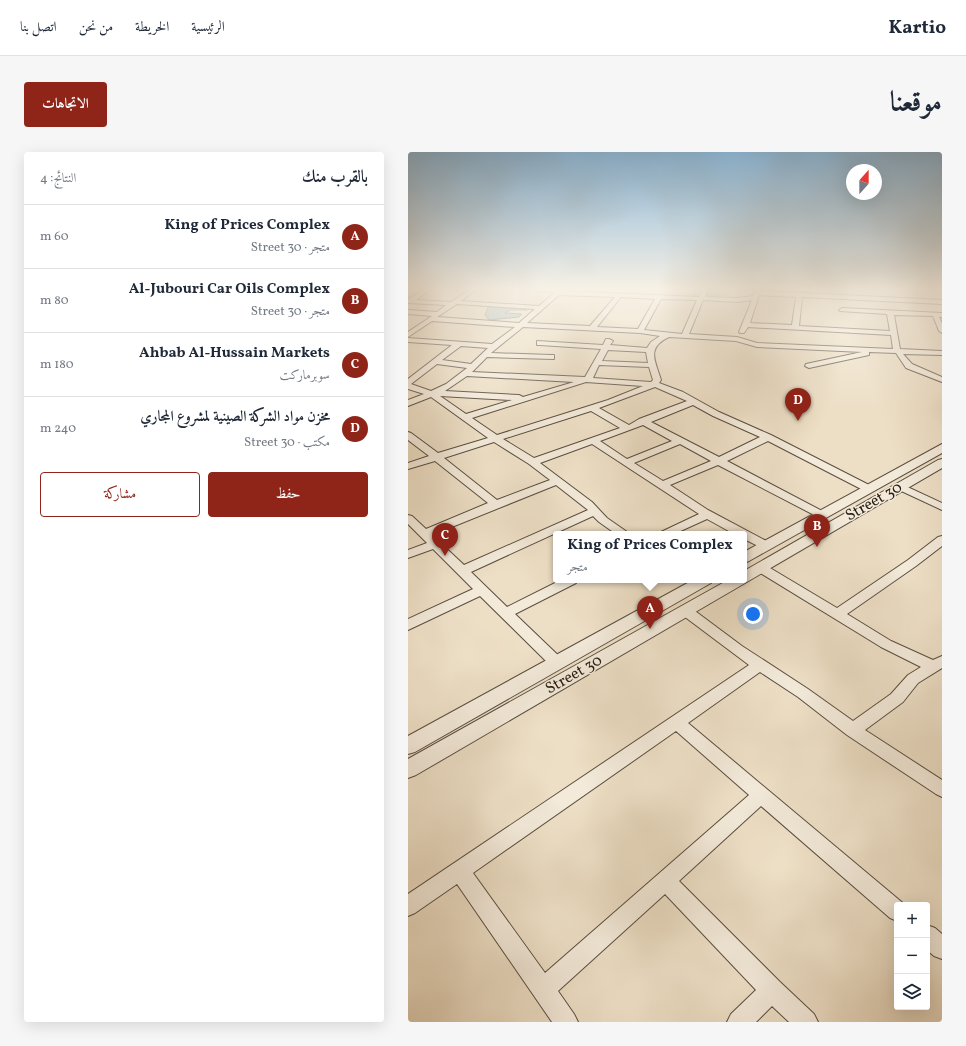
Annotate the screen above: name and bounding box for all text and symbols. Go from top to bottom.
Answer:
text: Kartio [888,15,946,41]
text: اتصل بنا [20,18,57,37]
text: من نحن [79,18,113,37]
text: الخريطة [135,18,169,37]
text: الرئيسية [191,18,225,37]
button: الاتجاهات [24,82,107,127]
text: موقعنا [890,84,942,123]
north arrow [846,164,882,200]
text: بالقرب منك [302,166,368,189]
text: النتائج: 4 [40,170,76,188]
text: King of Prices Complex [164,215,330,236]
text: 60 m [40,228,69,246]
text: A [350,228,360,246]
text: متجر · Street 30 [251,239,330,257]
text: Al-Jubouri Car Oils Complex [129,279,330,300]
text: 80 m [40,292,69,310]
text: B [351,292,359,310]
text: متجر · Street 30 [251,303,330,321]
text: Ahbab Al-Hussain Markets [139,343,330,364]
text: 180 m [40,356,74,374]
text: C [351,356,359,374]
text: سوبرماركت [280,367,330,385]
pin: D [785,388,811,421]
text: مخزن مواد الشركة الصينية لمشروع المجاري [140,407,330,428]
text: 240 m [40,420,76,438]
text: D [350,420,360,438]
text: مكتب · Street 30 [244,434,330,452]
button: مشاركة [40,472,200,517]
button: حفظ [208,472,368,517]
street label: Street 30 [841,477,907,527]
pin: B [804,514,830,547]
pin: C [432,523,458,556]
popup [553,531,747,583]
text: King of Prices Complex [567,535,733,556]
text: متجر [567,559,588,577]
pin: A [637,596,663,629]
your location [743,604,763,624]
street label: Street 30 [541,650,607,700]
map controls [894,902,930,1010]
button: + [894,902,930,938]
button: − [894,938,930,974]
button: layers [894,974,930,1010]

